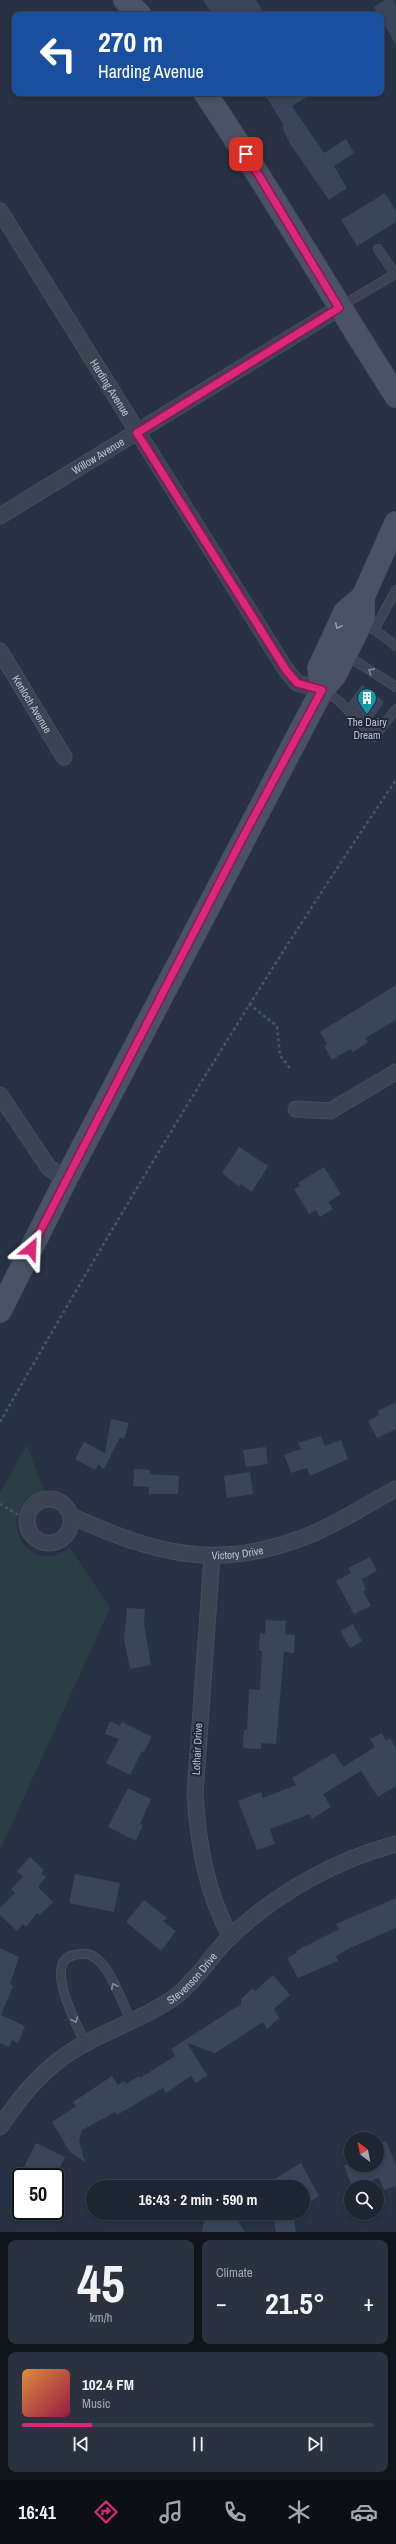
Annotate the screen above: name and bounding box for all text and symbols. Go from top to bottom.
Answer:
text: 270 m [98,23,163,61]
icon: left [32,28,84,80]
text: Harding Avenue [98,59,204,84]
pin [229,137,263,171]
icon: arrive [235,143,257,165]
street label: Harding Avenue [87,356,133,419]
street label: Willow Avenue [69,434,127,477]
one-way arrow [335,622,343,629]
one-way arrow [368,668,375,676]
street label: Kenloch Avenue [9,673,55,736]
building icon: The Dairy Dream [356,687,378,715]
place label: The Dairy Dream [347,715,387,742]
position arrow [10,1228,52,1270]
street label: Victory Drive [212,1543,265,1562]
street label: Lothair Drive [189,1723,205,1775]
street label: Stevenson Drive [164,1950,220,2007]
one-way arrow [111,1983,119,1990]
one-way arrow [70,2015,78,2023]
north arrow [344,2132,384,2172]
map controls [344,2132,384,2220]
speed limit sign: 50 [12,2168,64,2220]
button: search [344,2180,384,2220]
text: 16:43 · 2 min · 590 m [139,2189,257,2210]
text: 45 [77,2248,125,2318]
text: Climate [216,2264,253,2281]
text: 21.5° [265,2283,325,2323]
text: − [216,2288,227,2318]
text: + [363,2288,374,2318]
text: km/h [89,2309,113,2326]
text: 102.4 FM [82,2374,134,2395]
text: Music [82,2395,110,2412]
icon: previous [70,2433,92,2455]
icon: pause [187,2433,209,2455]
icon: next [304,2433,326,2455]
icon: directions [92,2498,120,2526]
icon: music [157,2498,185,2526]
icon: phone [221,2498,249,2526]
icon: climate [285,2498,313,2526]
icon: car [350,2498,378,2526]
text: 16:41 [18,2500,56,2525]

